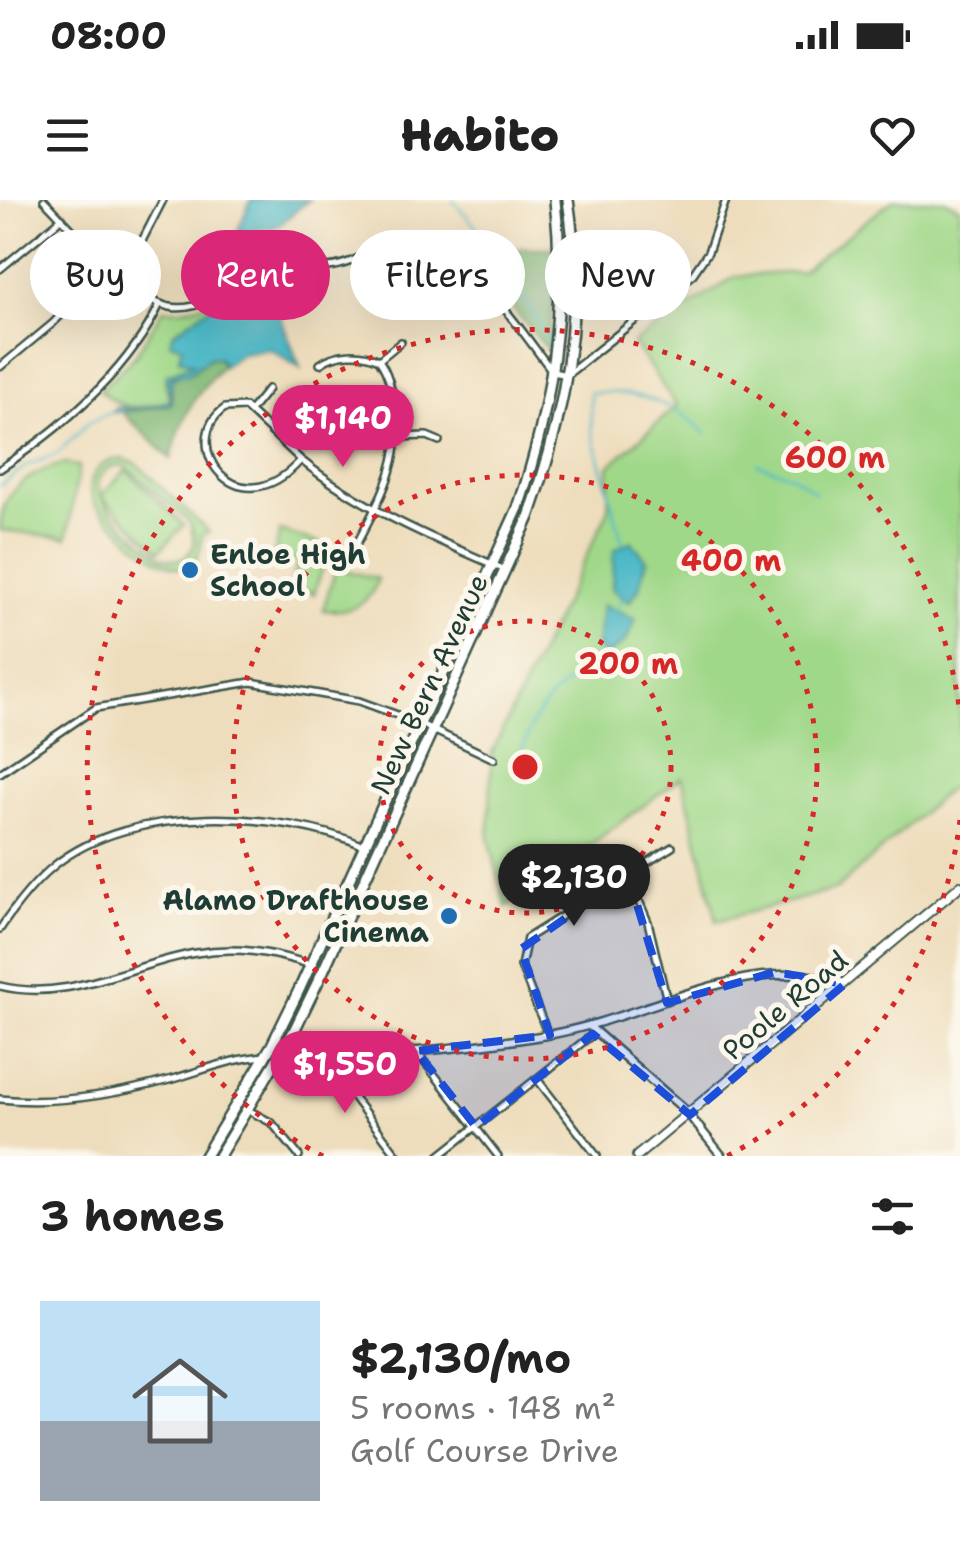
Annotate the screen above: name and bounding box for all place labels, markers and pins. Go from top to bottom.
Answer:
pin: $1,140 [262,385,424,470]
place label: Enloe High School [210,535,366,605]
marker: Enloe High School [179,559,201,581]
centre of rings [507,749,543,785]
pin: $2,130 [493,844,655,929]
place label: Alamo Drafthouse Cinema [162,881,429,951]
marker: Alamo Drafthouse Cinema [438,905,460,927]
pin: $1,550 [264,1031,426,1116]

